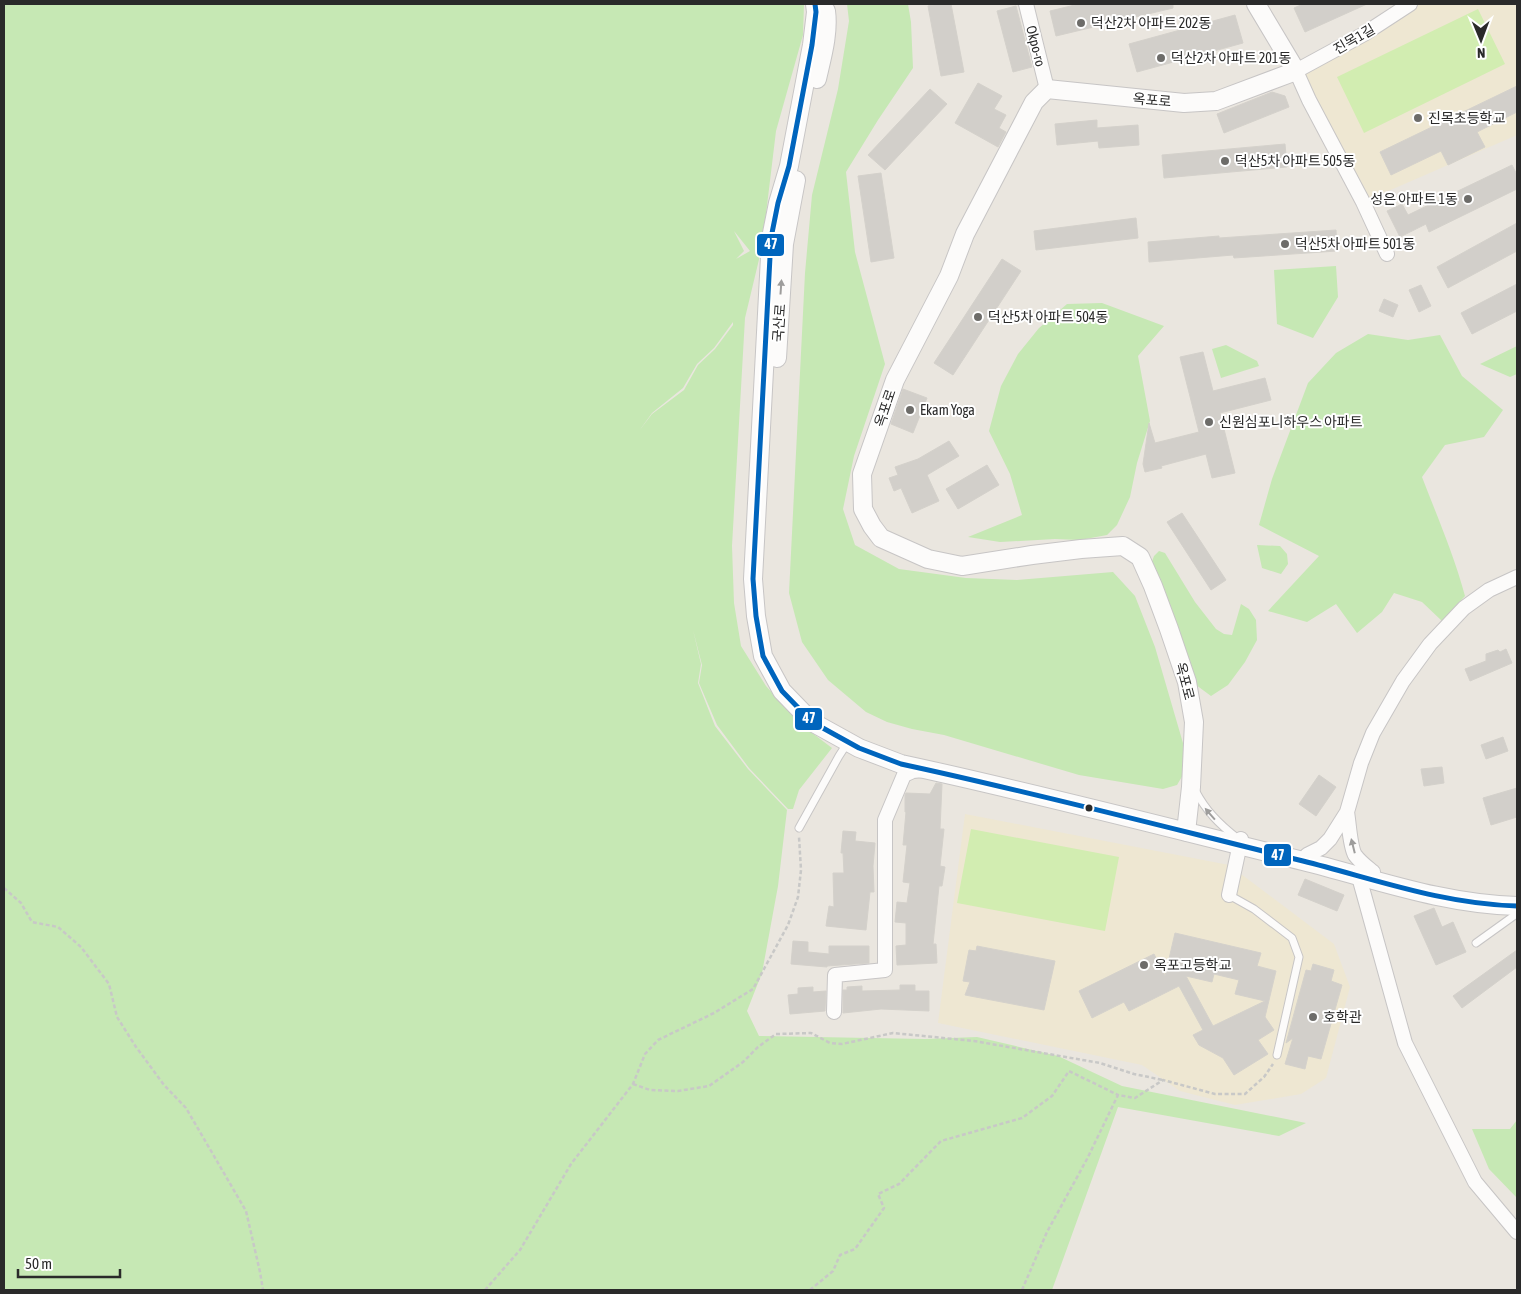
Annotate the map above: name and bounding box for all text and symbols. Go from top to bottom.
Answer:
place label: 덕산2차 아파트 202동 [1091,15,1211,31]
north arrow [1456,15,1506,65]
marker: 덕산2차 아파트 202동 [1075,17,1087,29]
street label: 진목1길 [1330,21,1378,57]
street label: Okpo-ro [1023,24,1049,68]
text: N [1477,45,1485,61]
place label: 덕산2차 아파트 201동 [1171,50,1291,66]
marker: 덕산2차 아파트 201동 [1155,52,1167,64]
street label: 옥포로 [1132,90,1172,110]
place label: 진목초등학교 [1428,110,1505,126]
marker: 진목초등학교 [1412,112,1424,124]
place label: 덕산5차 아파트 505동 [1235,153,1355,169]
marker: 덕산5차 아파트 505동 [1219,155,1231,167]
place label: 성은 아파트 1동 [1370,191,1458,207]
marker: 성은 아파트 1동 [1462,193,1474,205]
line badge: 47 [756,233,785,257]
text: 47 [763,236,778,252]
place label: 덕산5차 아파트 501동 [1295,236,1415,252]
marker: 덕산5차 아파트 501동 [1279,238,1291,250]
one-way arrow [778,279,786,295]
street label: 국산로 [770,303,788,343]
place label: 덕산5차 아파트 504동 [988,309,1108,325]
marker: 덕산5차 아파트 504동 [972,311,984,323]
street label: 옥포로 [871,387,899,429]
place label: Ekam Yoga [920,402,975,418]
marker: Ekam Yoga [904,404,916,416]
place label: 신원심포니하우스 아파트 [1219,414,1363,430]
marker: 신원심포니하우스 아파트 [1203,416,1215,428]
street label: 옥포로 [1172,660,1198,702]
line badge: 47 [794,707,823,731]
text: 47 [801,710,816,726]
unlabelled marker [1084,803,1094,813]
one-way arrow [1204,808,1216,820]
one-way arrow [1349,838,1357,853]
line badge: 47 [1263,843,1292,867]
text: 47 [1270,847,1285,863]
place label: 옥포고등학교 [1154,957,1231,973]
marker: 옥포고등학교 [1138,959,1150,971]
place label: 호학관 [1323,1009,1362,1025]
marker: 호학관 [1307,1011,1319,1023]
scale bar [18,1246,120,1278]
text: 50 m [25,1255,52,1272]

